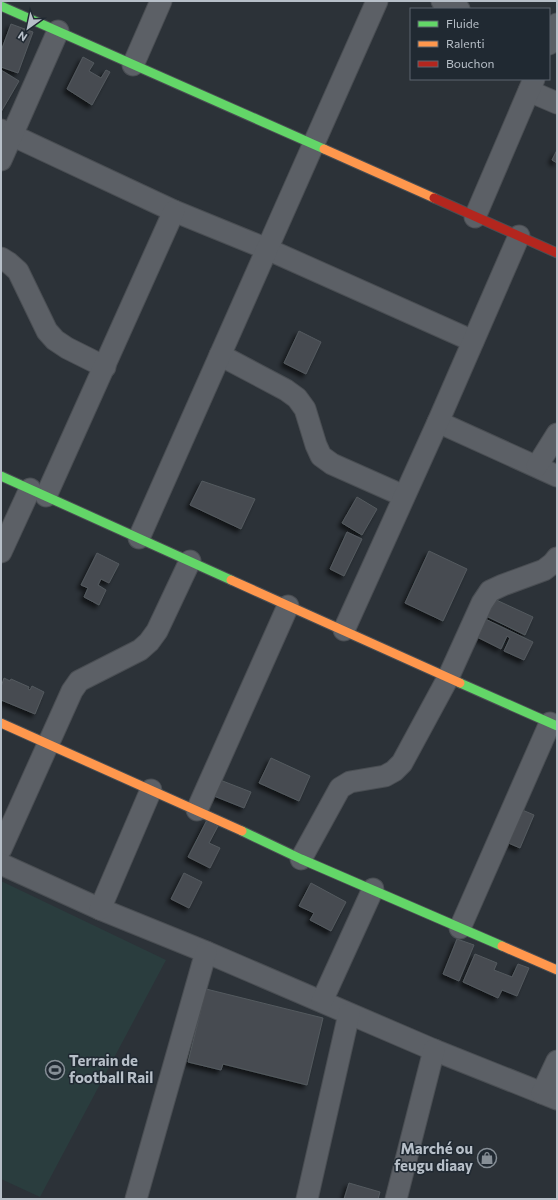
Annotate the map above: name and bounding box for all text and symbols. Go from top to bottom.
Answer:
north arrow [8,8,48,48]
legend [410,8,550,80]
text: Fluide [446,16,479,30]
text: N [15,29,29,45]
text: Ralenti [446,36,485,50]
text: Bouchon [446,56,494,70]
place label: Terrain de football Rail [69,1051,153,1086]
sports icon: Terrain de football Rail [44,1059,66,1081]
place label: Marché ou feugu diaay [394,1139,474,1174]
shop icon: Marché ou feugu diaay [476,1147,498,1169]

